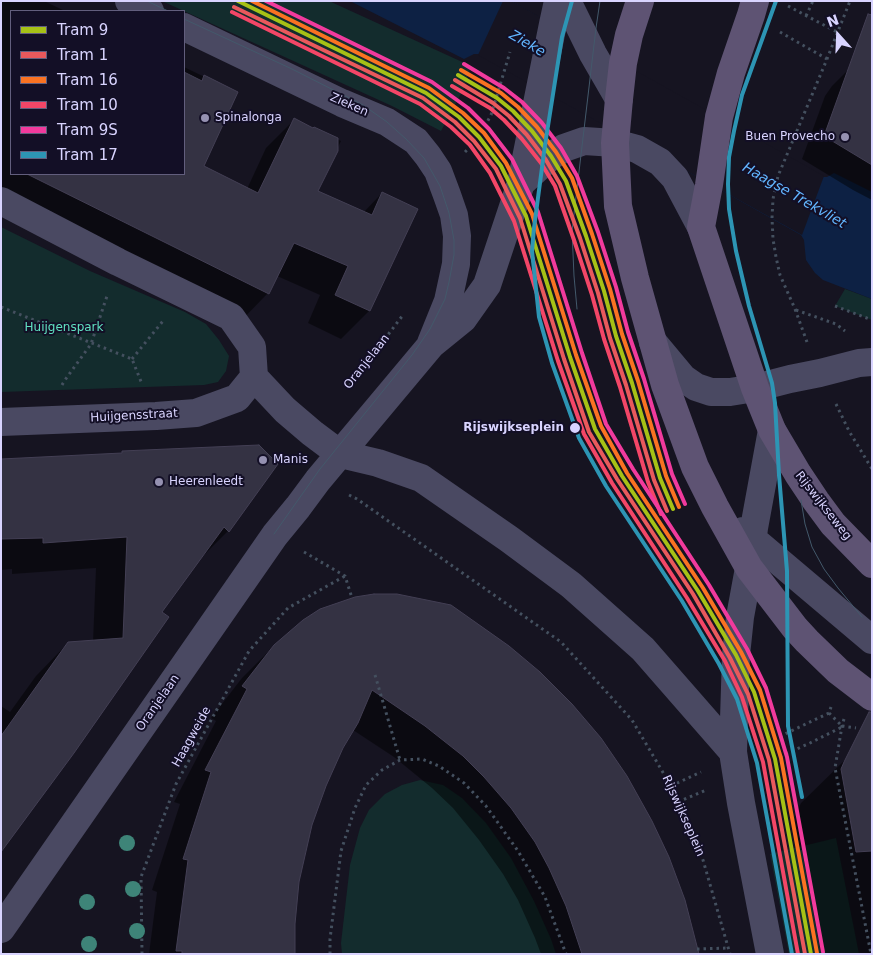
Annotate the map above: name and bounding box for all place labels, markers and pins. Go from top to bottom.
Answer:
place label: Spinalonga [215,111,282,125]
marker: Spinalonga [199,112,211,124]
place label: Buen Provecho [745,130,835,144]
marker: Buen Provecho [839,131,851,143]
place label: Rijswijkseplein [463,421,564,435]
marker: Rijswijkseplein [568,421,582,435]
place label: Manis [273,453,308,467]
marker: Manis [257,454,269,466]
place label: Heerenleedt [169,475,243,489]
marker: Heerenleedt [153,476,165,488]

